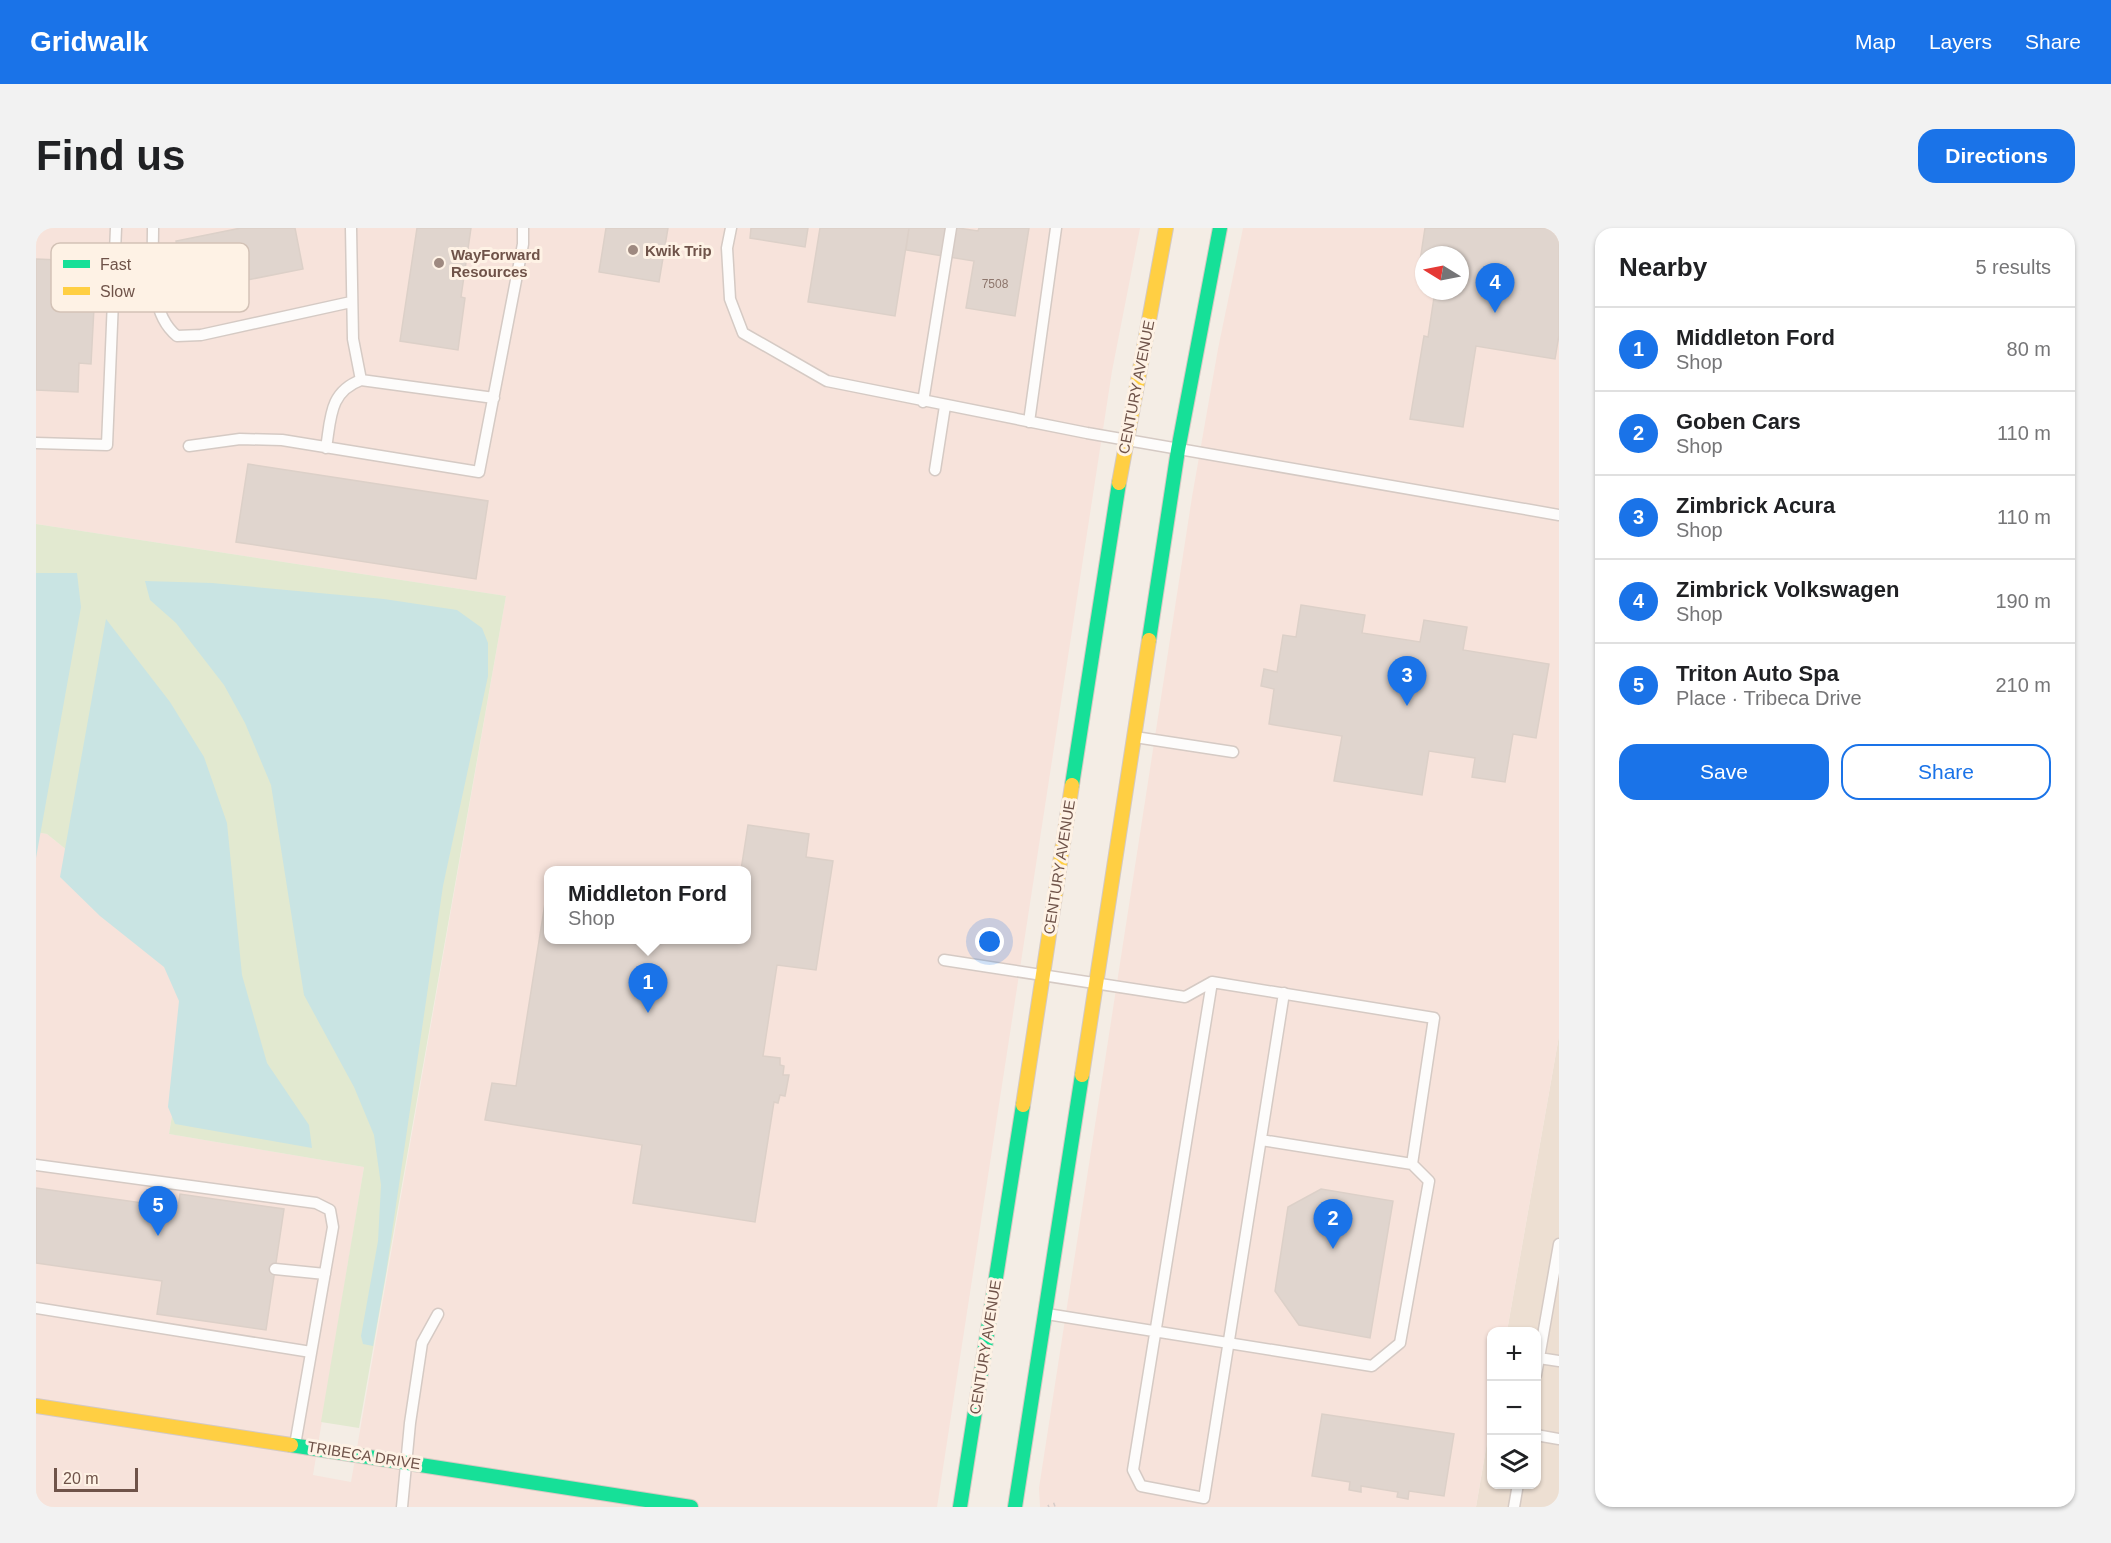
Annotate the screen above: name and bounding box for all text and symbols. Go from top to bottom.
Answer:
text: Gridwalk [30,26,148,57]
text: Map [1855,30,1896,53]
text: Layers [1929,30,1992,53]
text: Share [2025,30,2081,53]
button: Directions [1918,129,2075,183]
text: Find us [36,132,185,179]
place label: Kwik Trip [645,242,712,259]
legend [51,243,249,312]
marker: Kwik Trip [626,243,640,257]
place label: WayForward Resources [451,246,540,280]
north arrow [1415,246,1469,300]
text: Nearby [1619,252,1707,282]
text: Fast [100,256,132,273]
marker: WayForward Resources [432,256,446,270]
text: 5 results [1975,256,2051,278]
pin: 4 [1476,264,1514,313]
house number: 7508 [982,277,1009,291]
text: Slow [100,283,135,300]
street label: CENTURY AVENUE [1115,319,1157,455]
text: Middleton Ford [1676,325,1835,350]
text: 1 [1633,338,1644,360]
text: 80 m [2007,338,2051,360]
text: Shop [1676,351,1723,373]
text: Goben Cars [1676,409,1801,434]
text: 2 [1633,422,1644,444]
text: 110 m [1997,422,2051,444]
text: Shop [1676,435,1723,457]
text: Zimbrick Acura [1676,493,1835,518]
text: 3 [1633,506,1644,528]
text: 110 m [1997,506,2051,528]
text: Shop [1676,519,1723,541]
text: Zimbrick Volkswagen [1676,577,1899,602]
text: 4 [1633,590,1644,612]
text: 190 m [1995,590,2051,612]
text: Shop [1676,603,1723,625]
pin: 3 [1388,656,1426,706]
text: Triton Auto Spa [1676,661,1839,686]
text: 5 [1633,674,1644,696]
text: 210 m [1995,674,2051,696]
text: Place · Tribeca Drive [1676,687,1862,709]
button: Save [1619,744,1829,800]
button: Share [1841,744,2051,800]
street label: CENTURY AVENUE [1040,799,1078,935]
popup [544,866,751,944]
text: Middleton Ford [568,881,727,906]
text: Shop [568,907,615,929]
your location [975,927,1004,956]
pin: 1 [628,964,668,1013]
pin: 5 [138,1186,178,1236]
pin: 2 [1314,1200,1352,1249]
street label: CENTURY AVENUE [966,1279,1004,1415]
map controls [1487,1327,1541,1489]
button: + [1487,1327,1541,1381]
button: − [1487,1381,1541,1435]
button: layers [1487,1435,1541,1489]
street label: TRIBECA DRIVE [306,1438,422,1472]
scale bar [54,1465,138,1492]
text: 20 m [63,1470,99,1487]

